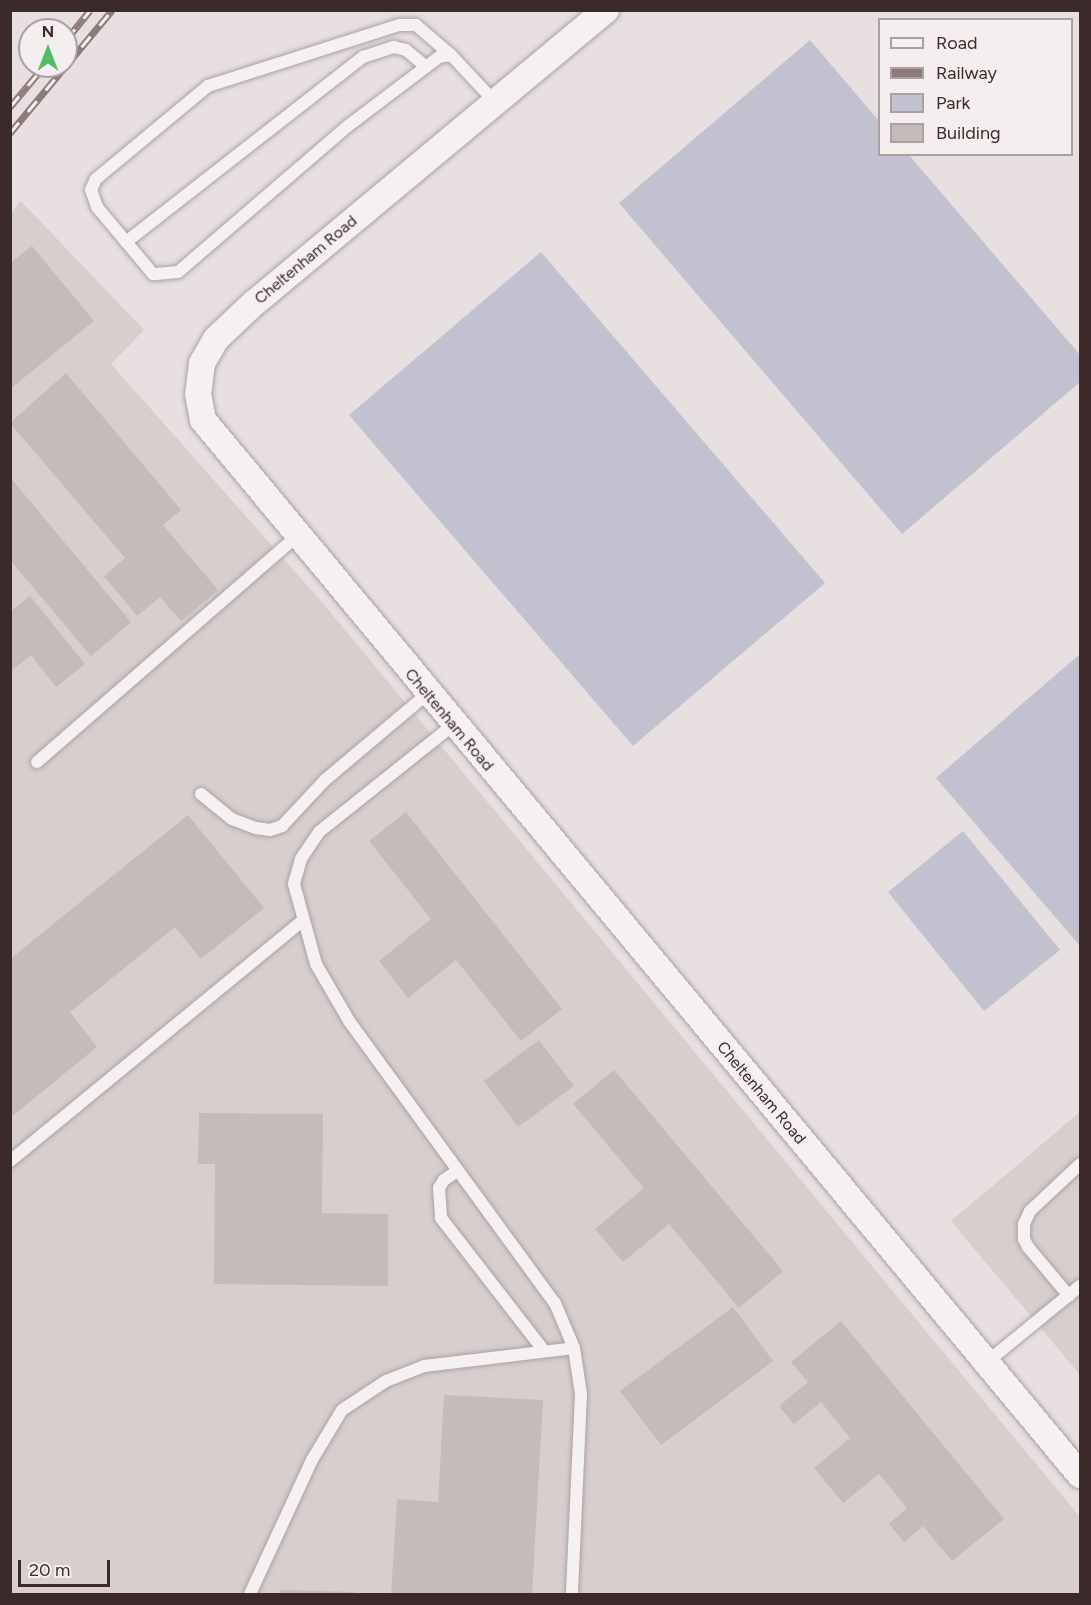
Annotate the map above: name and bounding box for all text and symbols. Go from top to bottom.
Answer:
north arrow [18,18,78,78]
legend [878,18,1073,156]
text: N [42,22,54,41]
text: Road [936,32,977,54]
text: Railway [936,62,997,84]
text: Park [936,92,970,114]
text: Building [936,122,1001,144]
street label: Cheltenham Road [251,212,361,308]
street label: Cheltenham Road [401,665,497,775]
street label: Cheltenham Road [713,1038,809,1148]
scale bar [21,1548,112,1586]
text: 20 m [29,1559,70,1581]

